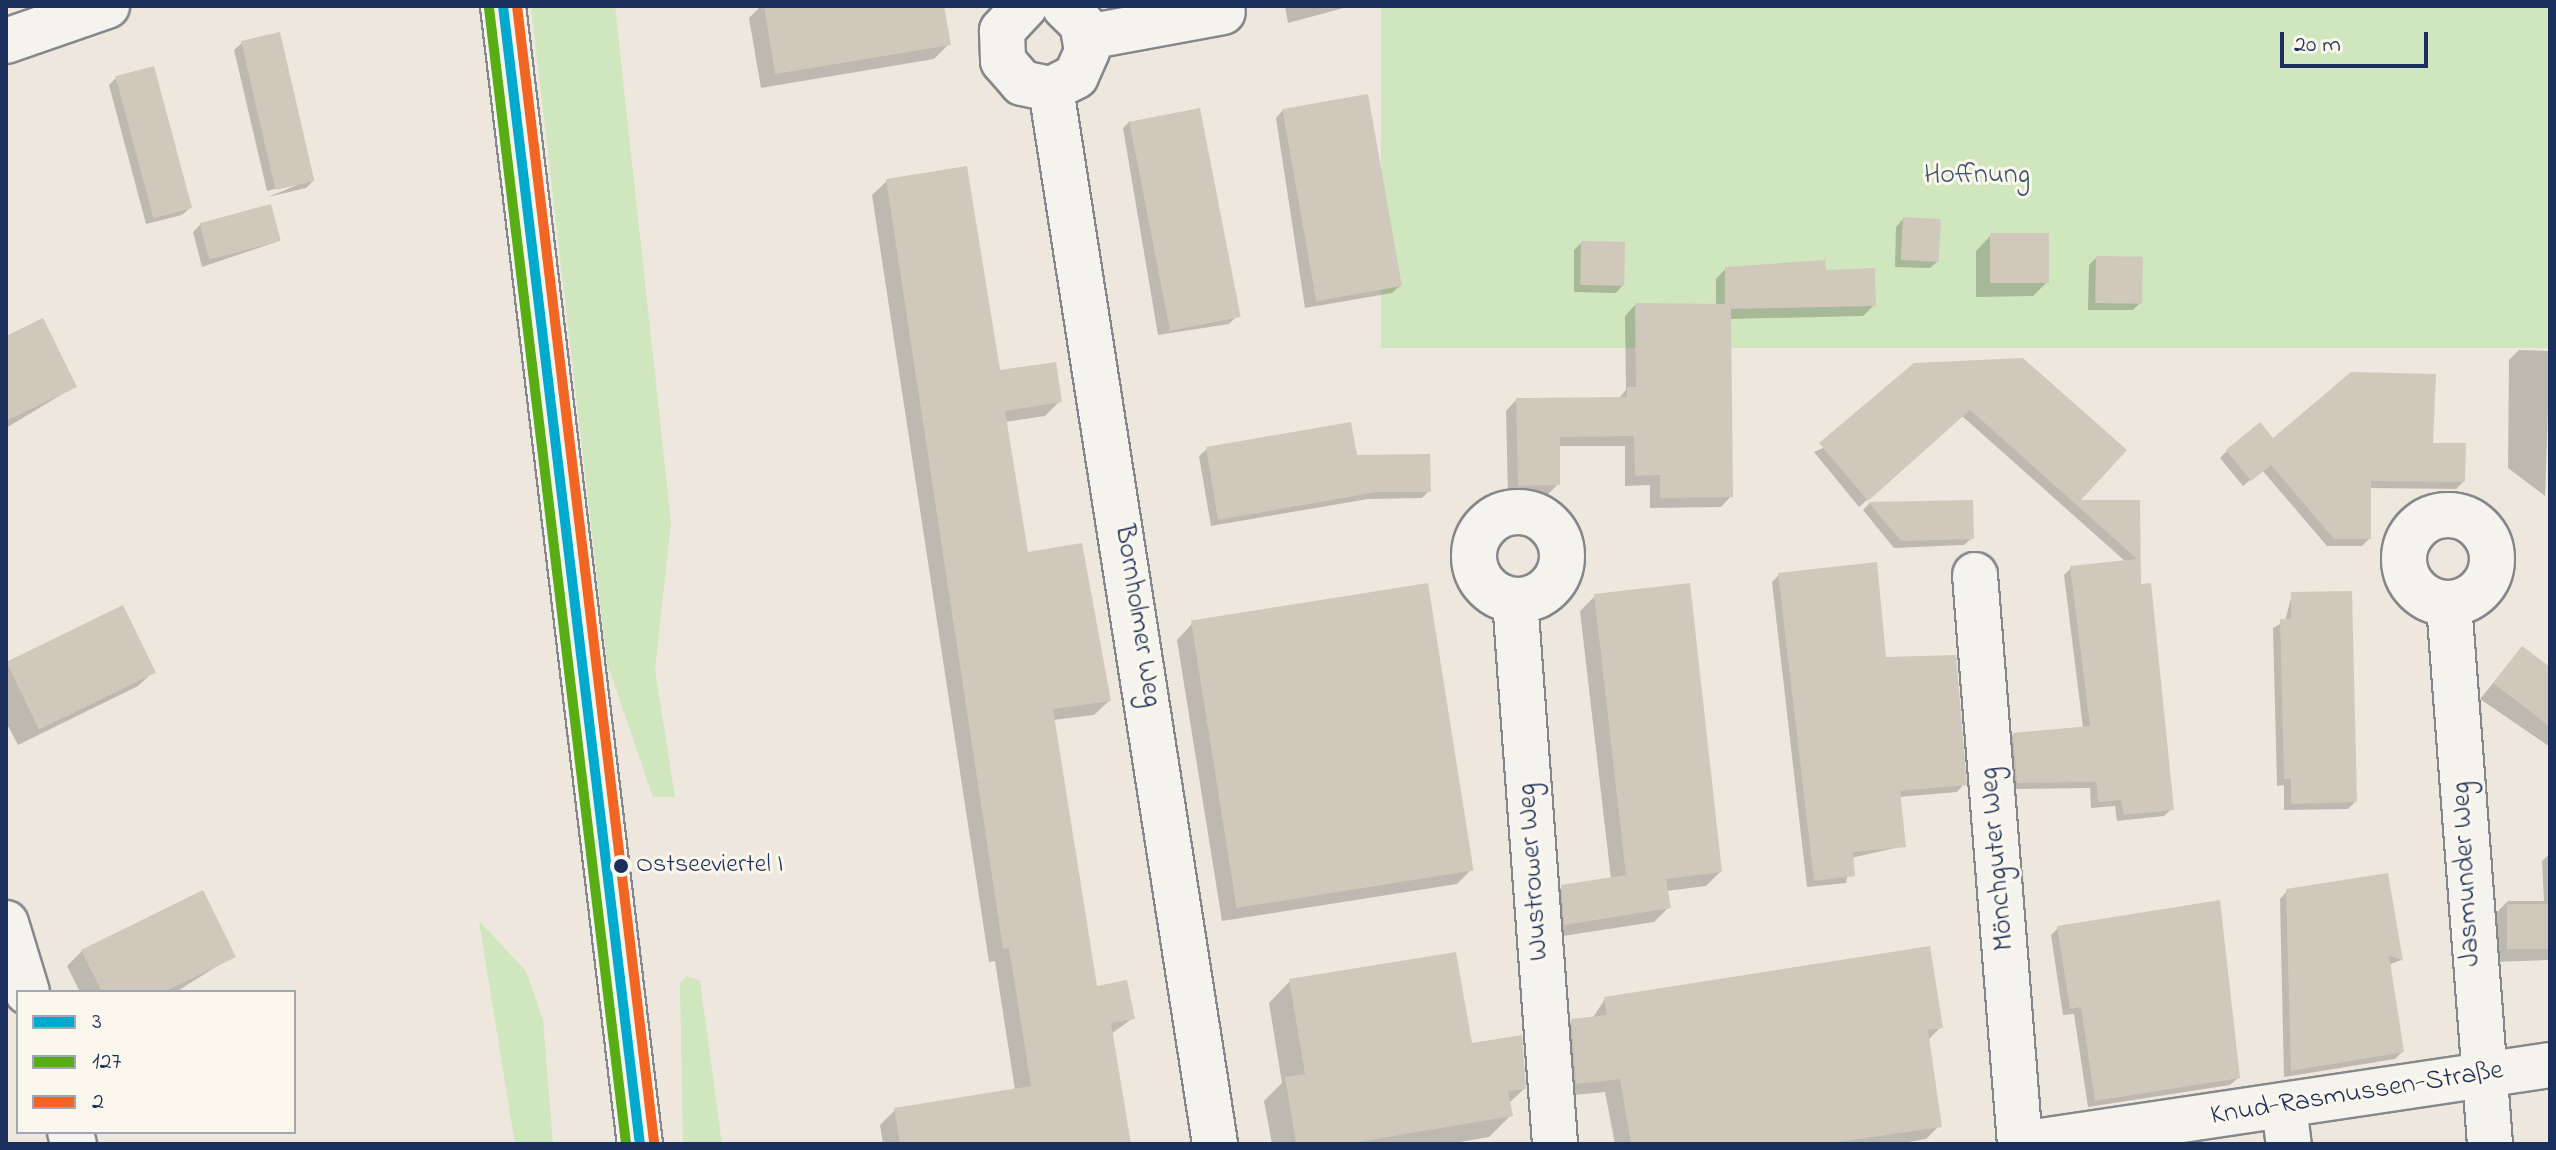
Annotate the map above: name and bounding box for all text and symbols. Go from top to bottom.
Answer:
scale bar [2284,16,2432,66]
text: 20 m [2294,28,2341,63]
park label: Hoffnung [1924,159,2030,193]
street label: Bornholmer Weg [1106,522,1168,710]
street label: Mönchguter Weg [1973,766,2023,952]
street label: Jasmunder Weg [2445,781,2489,967]
street label: Wustrower Weg [1511,782,1557,962]
place label: Ostseeviertel I [636,850,783,882]
marker: Ostseeviertel I [613,858,629,874]
legend [16,990,296,1134]
text: 3 [92,1005,102,1040]
text: 127 [92,1045,121,1080]
street label: Knud-Rasmussen-Straße [2208,1054,2506,1134]
text: 2 [92,1085,104,1120]

